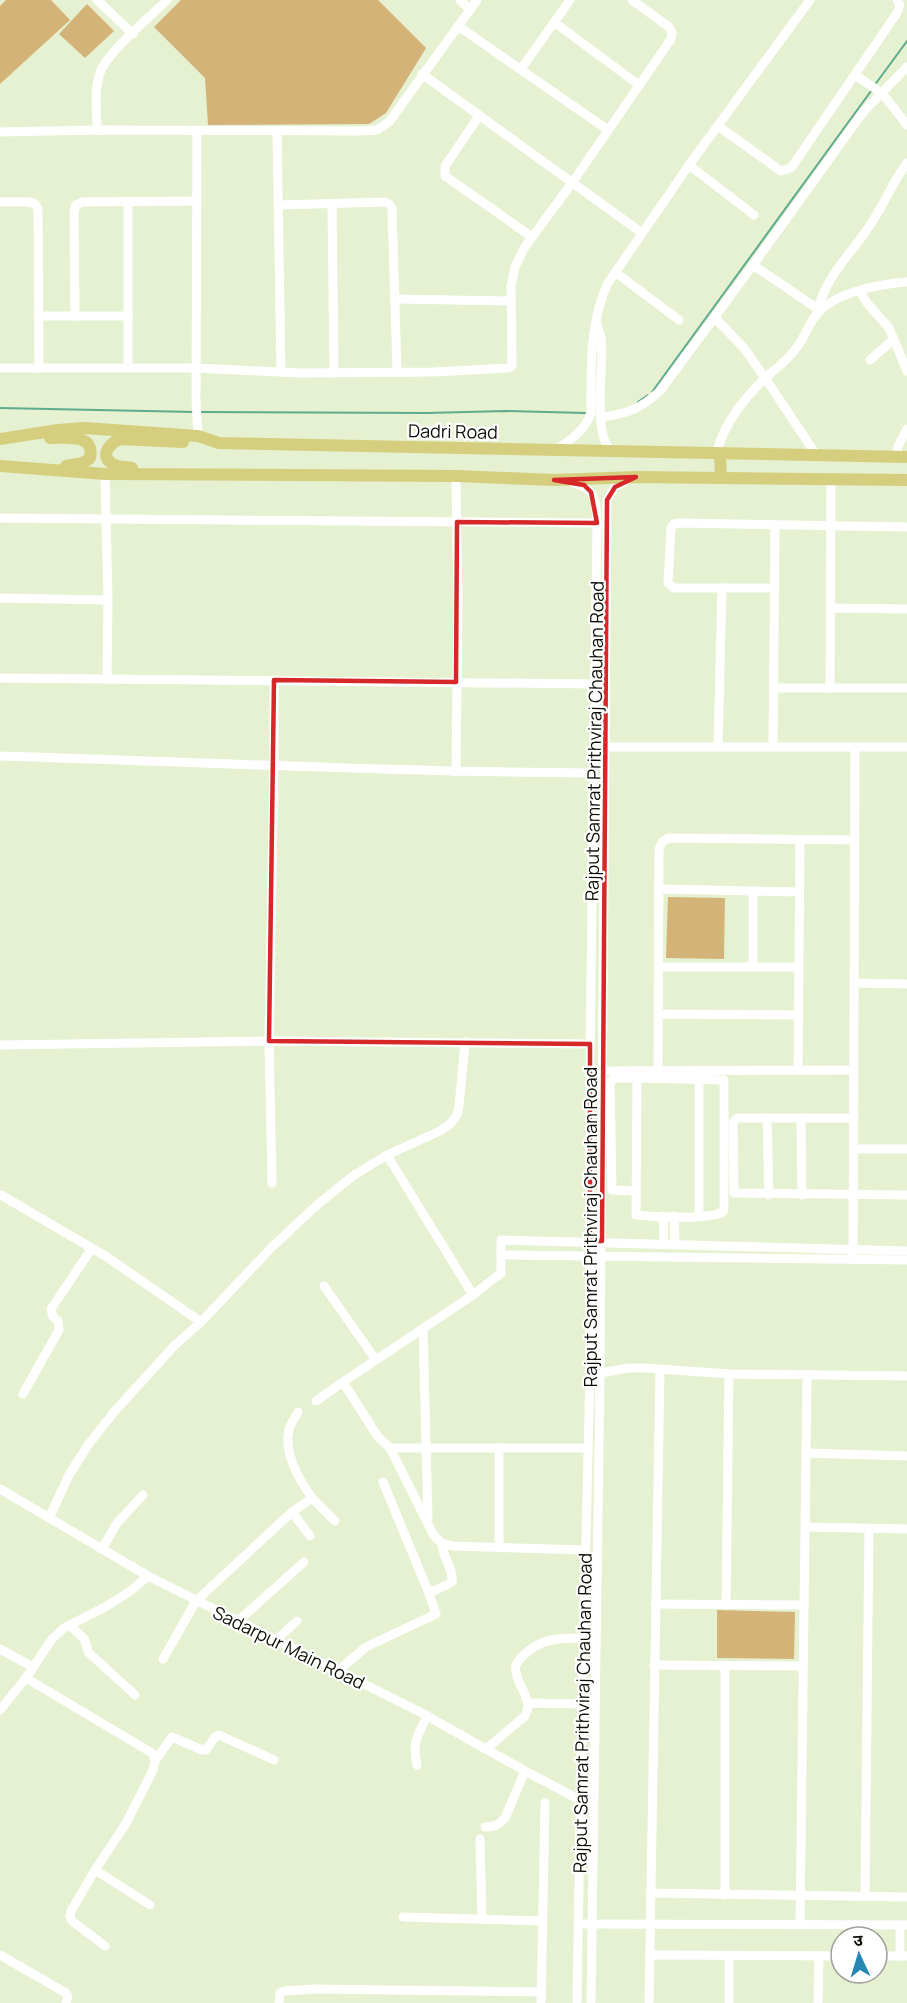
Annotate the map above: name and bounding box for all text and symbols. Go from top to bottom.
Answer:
street label: Dadri Road [408,418,498,444]
street label: Rajput Samrat Prithviraj Chauhan Road [579,581,609,901]
street label: Rajput Samrat Prithviraj Chauhan Road [578,1067,602,1387]
street label: Rajput Samrat Prithviraj Chauhan Road [567,1553,597,1873]
street label: Sadarpur Main Road [209,1600,369,1694]
north arrow [829,1925,889,1985]
text: उ [853,1929,864,1951]

